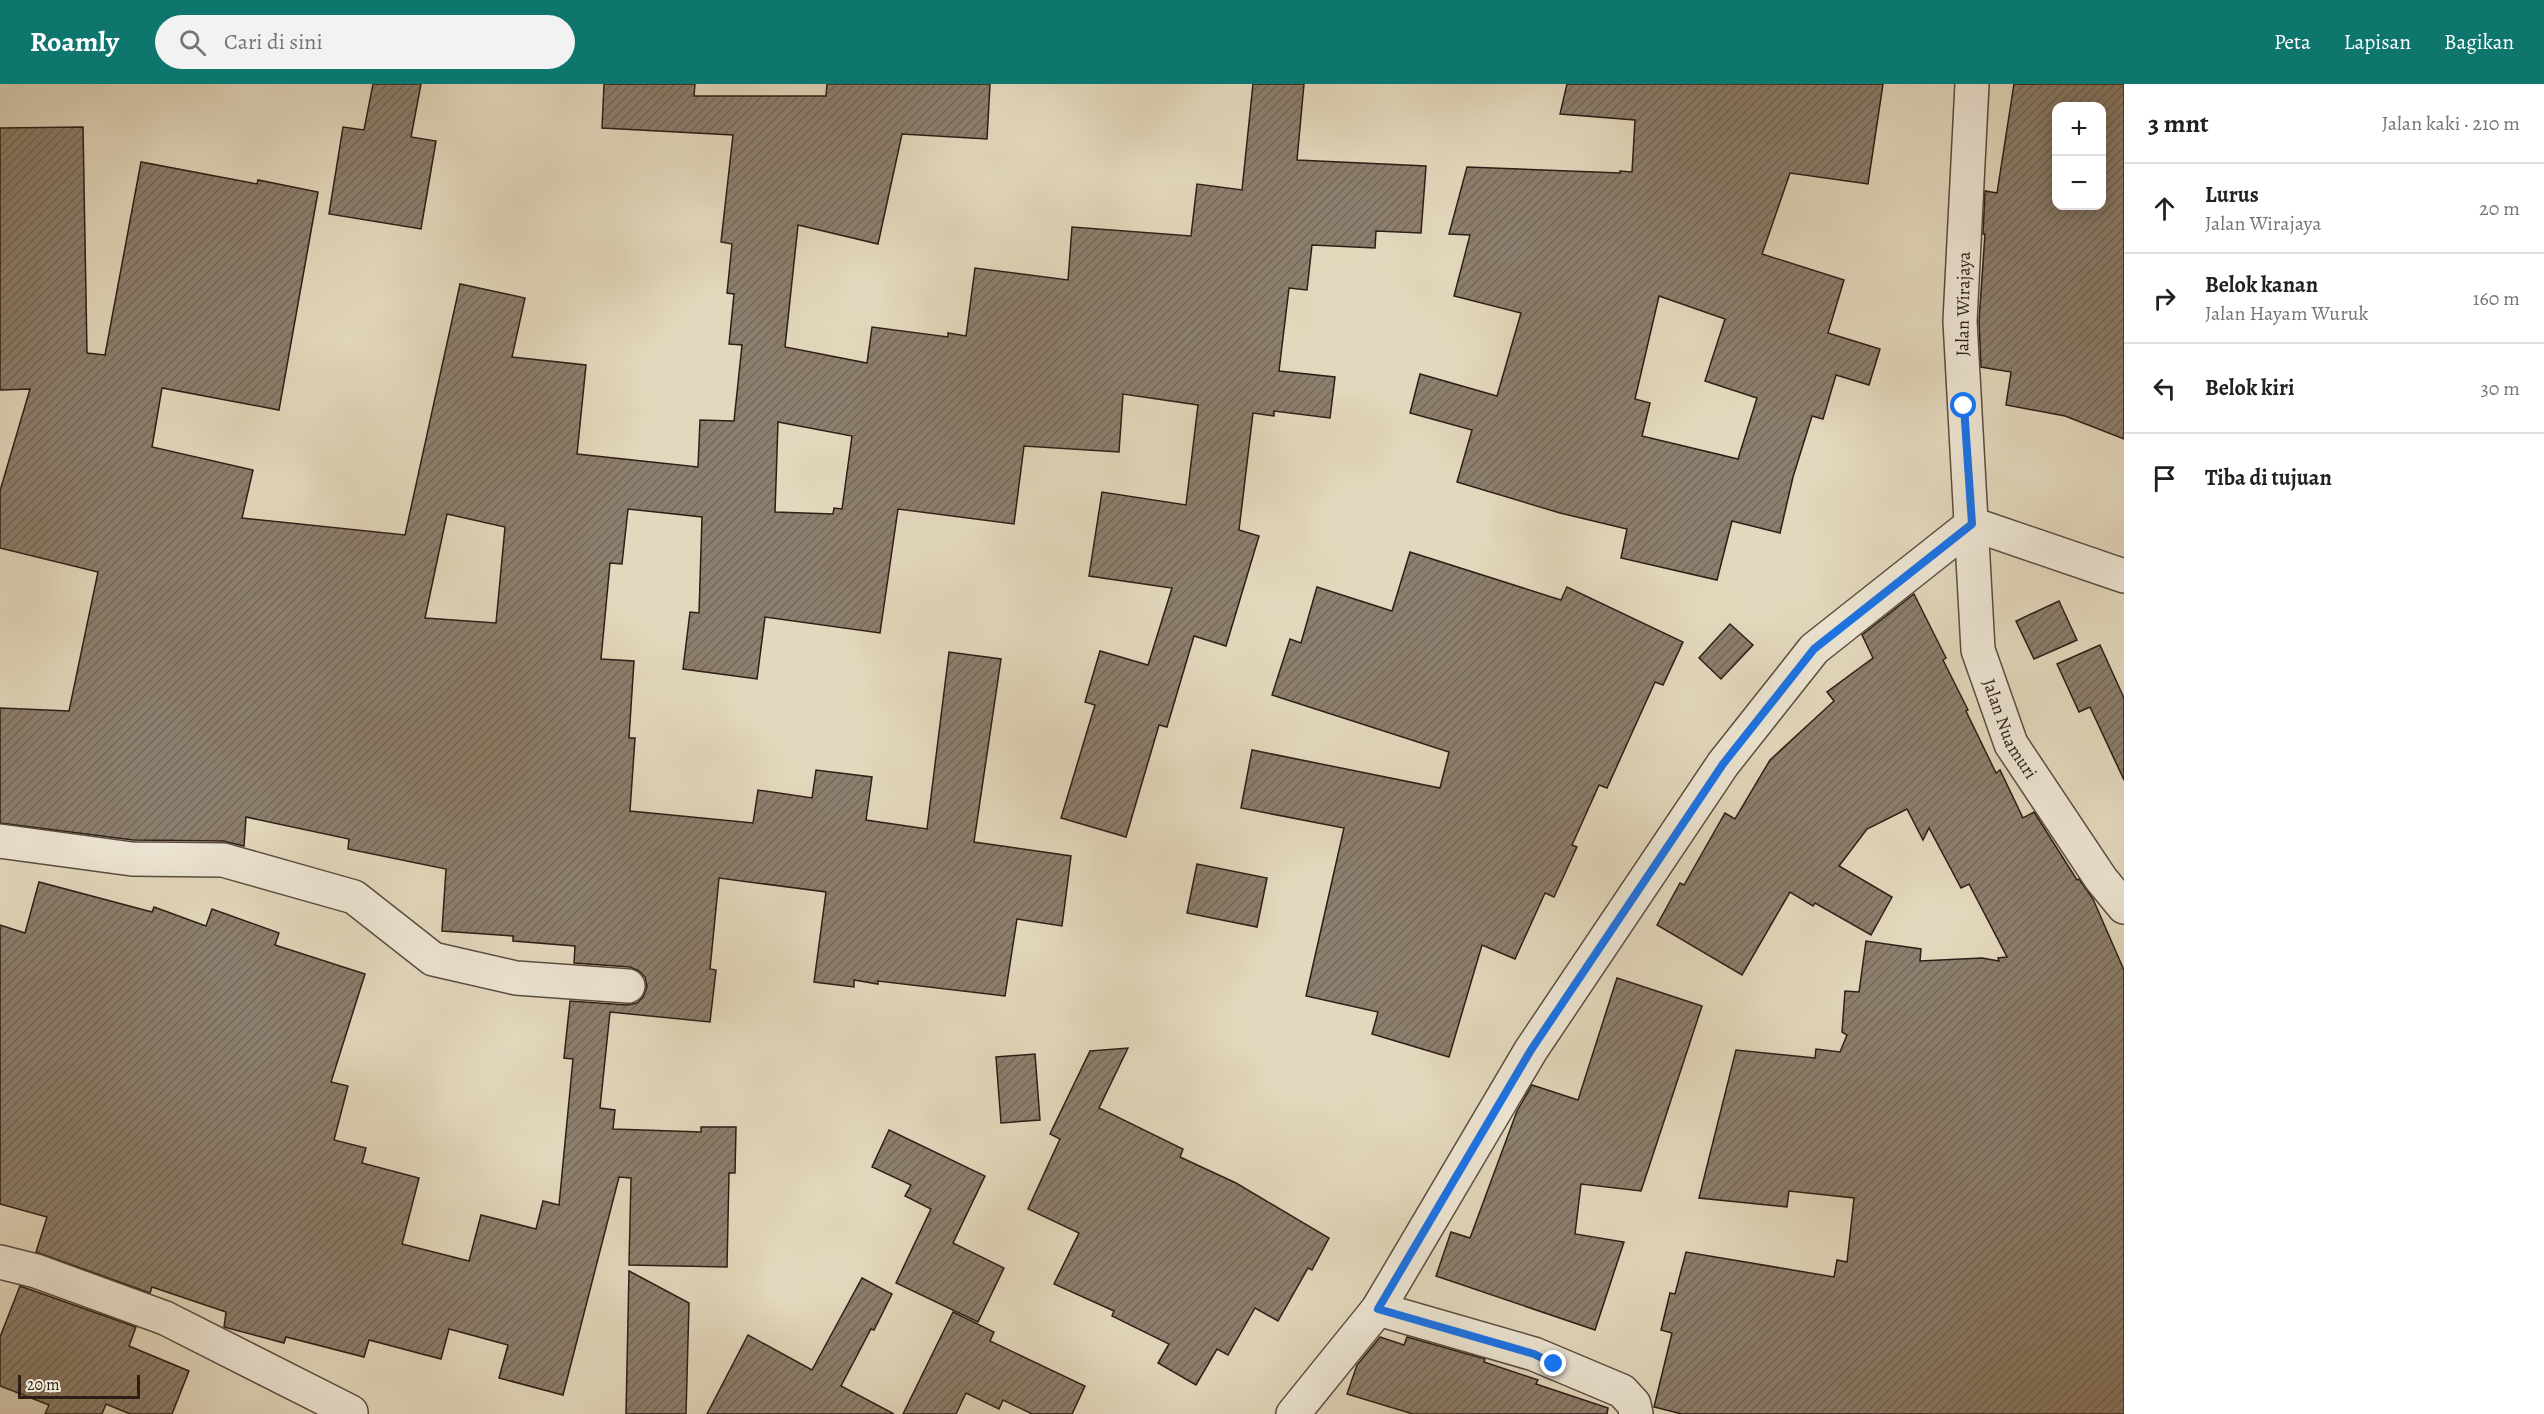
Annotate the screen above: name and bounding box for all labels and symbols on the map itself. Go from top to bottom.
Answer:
street label: Jalan Wirajaya [1950,251,1976,357]
route start [1950,392,1976,418]
street label: Jalan Nuamuri [1977,676,2043,784]
route end [1540,1350,1566,1376]
scale bar [18,1372,140,1400]

